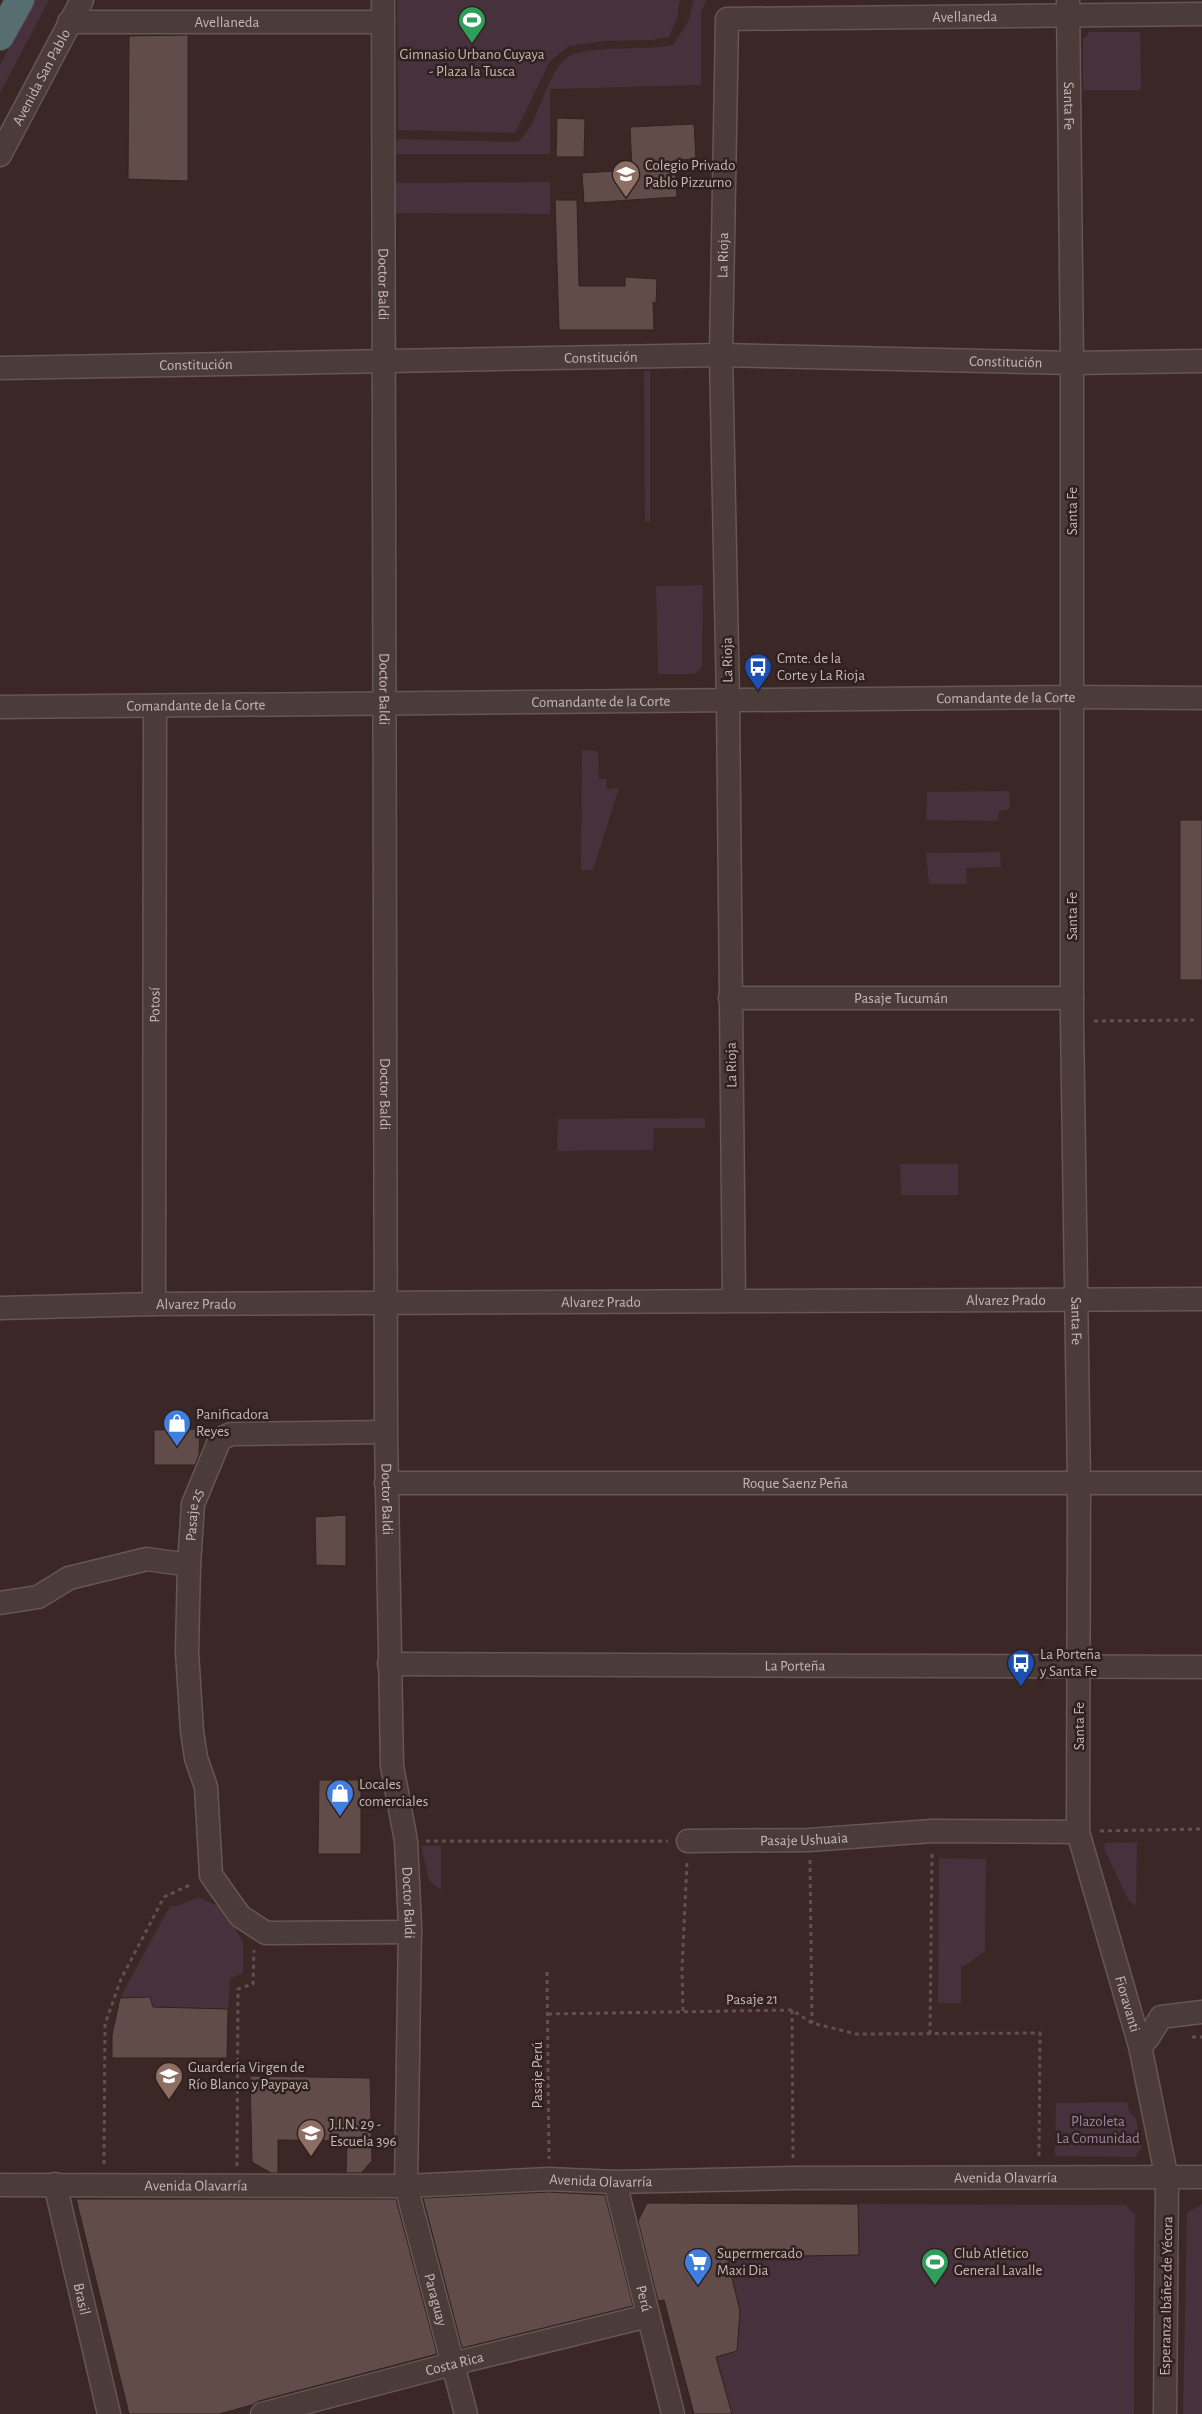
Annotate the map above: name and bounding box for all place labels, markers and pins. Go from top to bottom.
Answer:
sports icon: Gimnasio Urbano Cuyaya - Plaza la Tusca [457,5,487,44]
place label: Gimnasio Urbano Cuyaya - Plaza la Tusca [399,47,545,79]
place label: Colegio Privado Pablo Pizzurno [645,158,735,190]
school or university icon: Colegio Privado Pablo Pizzurno [611,159,641,198]
place label: Cmte. de la Corte y La Rioja [777,651,865,683]
bus stop icon: Cmte. de la Corte y La Rioja [743,652,773,691]
place label: Panificadora Reyes [196,1407,269,1439]
shop icon: Panificadora Reyes [162,1408,192,1447]
place label: La Porteña y Santa Fe [1039,1647,1101,1679]
bus stop icon: La Porteña y Santa Fe [1006,1648,1036,1687]
place label: Locales comerciales [359,1777,428,1809]
shop icon: Locales comerciales [325,1778,355,1817]
place label: Guardería Virgen de Río Blanco y Paypaya [188,2060,309,2092]
school or university icon: Guardería Virgen de Río Blanco y Paypaya [154,2061,184,2100]
place label: J.I.N. 29 - Escuela 396 [330,2117,397,2149]
school or university icon: J.I.N. 29 - Escuela 396 [296,2118,326,2157]
place label: Supermercado Maxi Dia [717,2246,803,2278]
place label: Club Atlético General Lavalle [954,2246,1042,2278]
supermarket icon: Supermercado Maxi Dia [683,2247,713,2286]
sports icon: Club Atlético General Lavalle [920,2247,950,2286]

